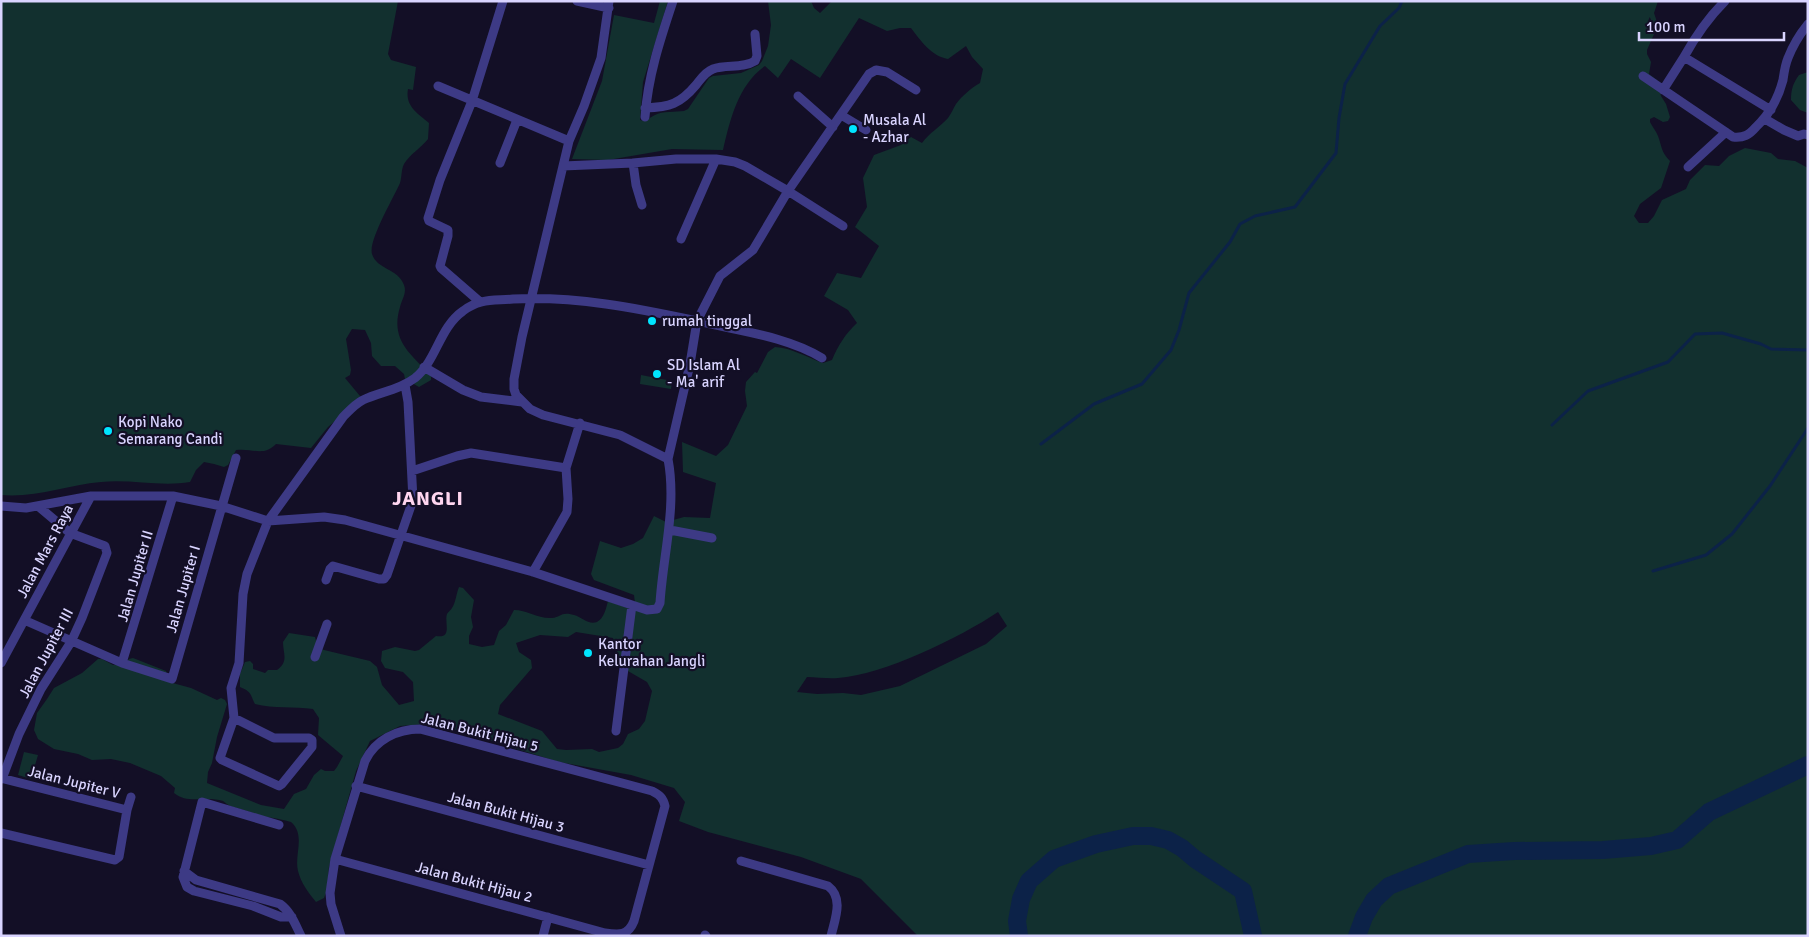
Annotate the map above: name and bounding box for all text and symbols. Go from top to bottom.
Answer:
scale bar [1639,10,1784,42]
text: 100 m [1646,18,1686,36]
place label: Musala Al - Azhar [863,111,926,146]
marker: Musala Al - Azhar [847,123,859,135]
place label: rumah tinggal [662,312,752,330]
marker: rumah tinggal [646,315,658,327]
place label: SD Islam Al - Ma' arif [667,356,740,391]
marker: SD Islam Al - Ma' arif [651,368,663,380]
place label: Kopi Nako Semarang Candi [118,413,223,448]
marker: Kopi Nako Semarang Candi [102,425,114,437]
district label: JANGLI [392,486,464,511]
street label: Jalan Mars Raya [13,501,77,601]
street label: Jalan Jupiter II [113,528,157,624]
street label: Jalan Jupiter I [162,543,204,635]
street label: Jalan Jupiter III [15,605,77,701]
place label: Kantor Kelurahan Jangli [598,635,705,670]
marker: Kantor Kelurahan Jangli [582,647,594,659]
street label: Jalan Bukit Hijau 5 [419,709,541,755]
street label: Jalan Jupiter V [26,762,122,802]
street label: Jalan Bukit Hijau 3 [446,788,566,836]
street label: Jalan Bukit Hijau 2 [414,858,534,906]

